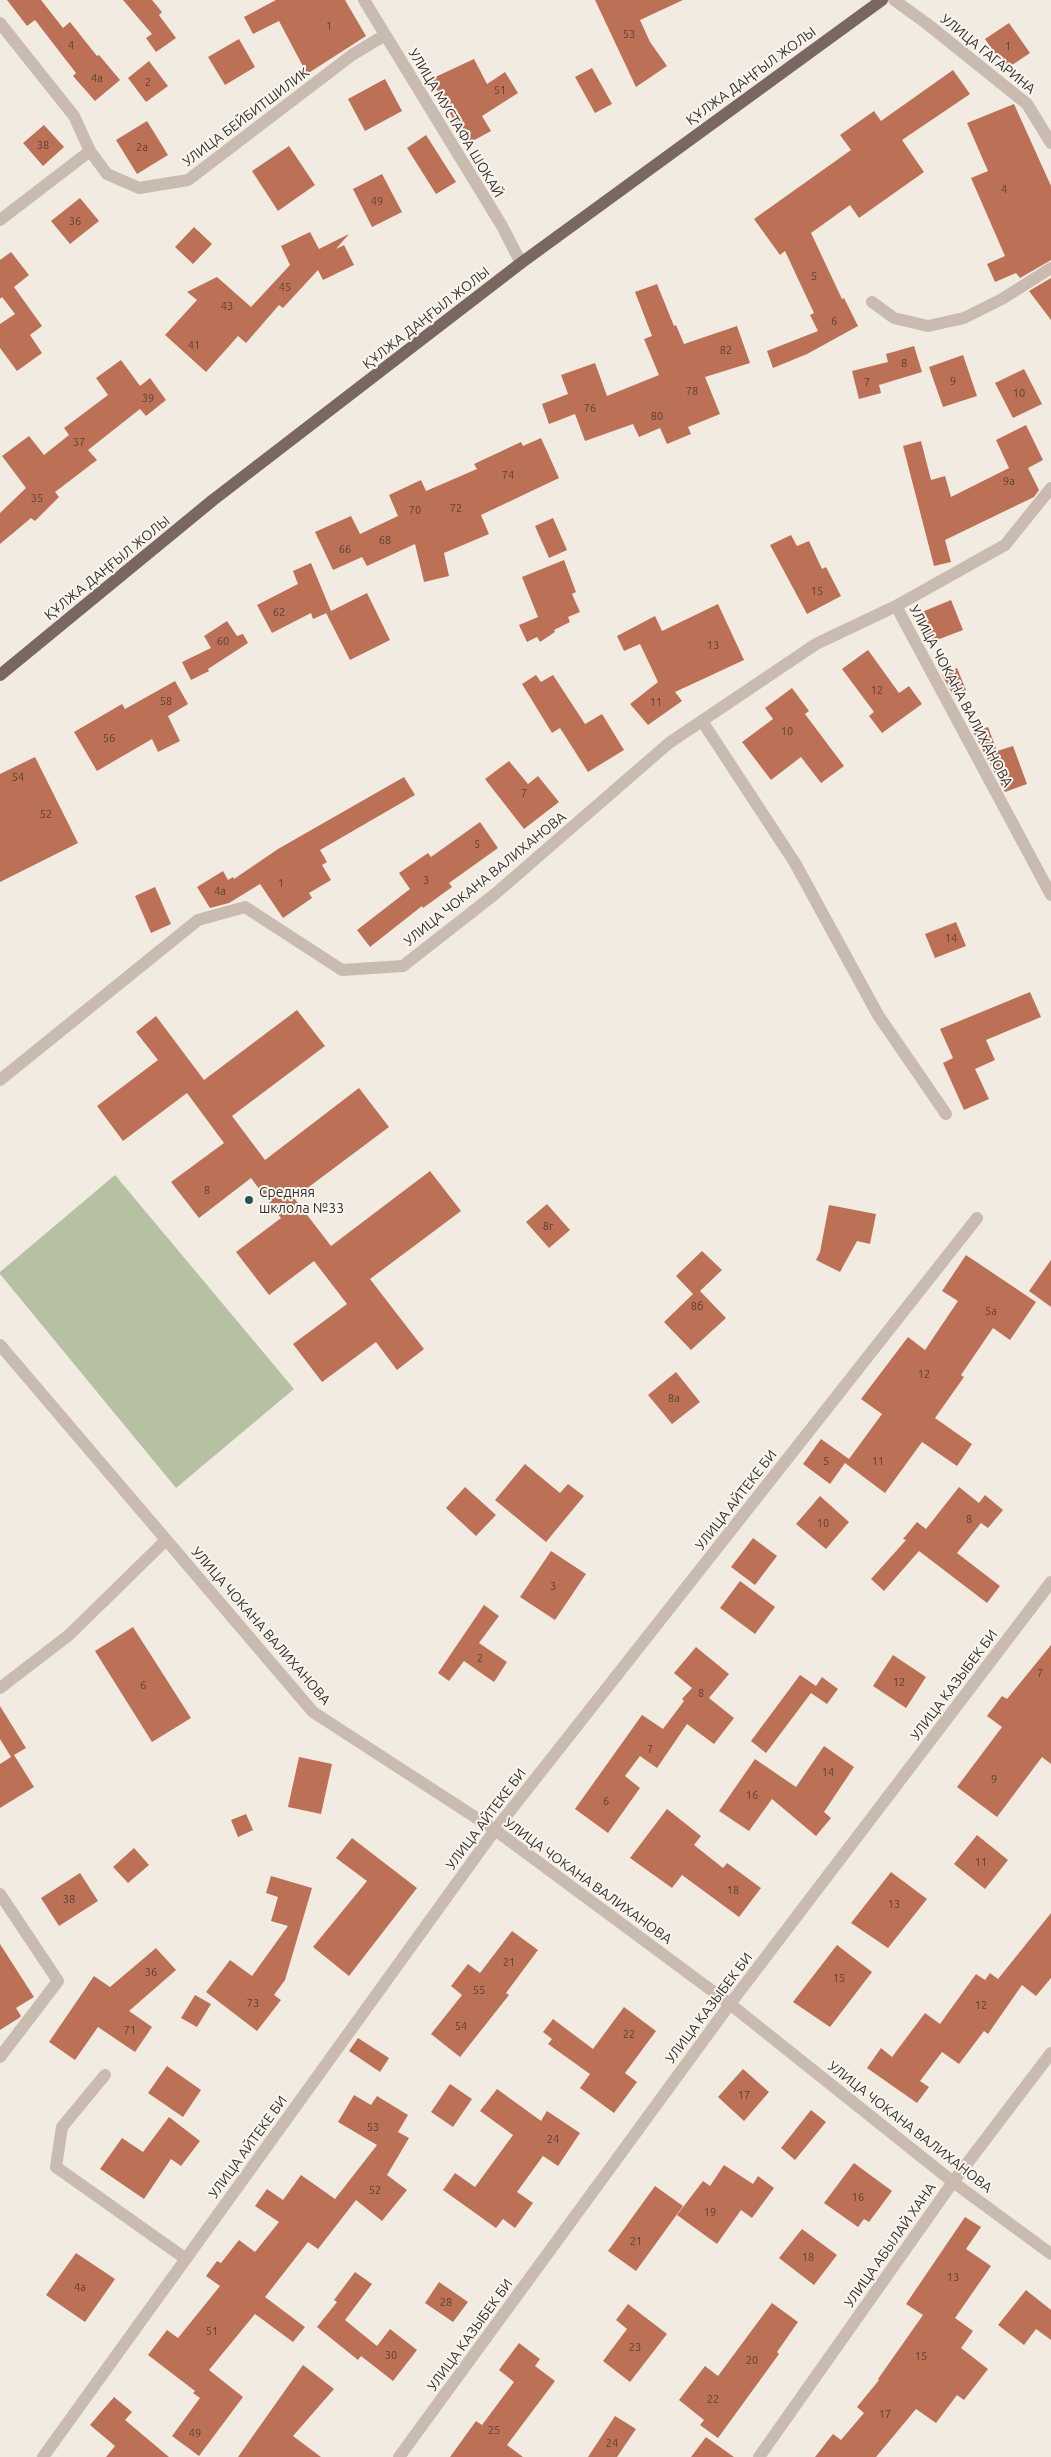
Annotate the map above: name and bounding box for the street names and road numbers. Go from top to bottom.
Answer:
street label: УЛИЦА ГАГАРИНА [937,11,1039,97]
street label: ҚҰЛЖА ДАҢҒЫЛ ЖОЛЫ [683,23,819,129]
street label: УЛИЦА МУСТАФА ШОКАЙ [405,45,507,201]
street label: УЛИЦА БЕЙБИТШИЛИК [179,64,313,170]
street label: ҚҰЛЖА ДАҢҒЫЛ ЖОЛЫ [359,263,493,373]
street label: ҚҰЛЖА ДАҢҒЫЛ ЖОЛЫ [41,512,173,624]
street label: УЛИЦА ЧОКАНА ВАЛИХАНОВА [906,602,1016,790]
street label: УЛИЦА ЧОКАНА ВАЛИХАНОВА [401,808,569,950]
street label: УЛИЦА АЙТЕКЕ БИ [692,1447,780,1553]
street label: УЛИЦА ЧОКАНА ВАЛИХАНОВА [188,1544,334,1708]
street label: УЛИЦА КАЗЫБЕК БИ [907,1626,1001,1744]
street label: УЛИЦА АЙТЕКЕ БИ [442,1765,530,1873]
street label: УЛИЦА ЧОКАНА ВАЛИХАНОВА [501,1814,675,1948]
street label: УЛИЦА КАЗЫБЕК БИ [662,1949,756,2067]
street label: УЛИЦА ЧОКАНА ВАЛИХАНОВА [825,2058,995,2196]
street label: УЛИЦА АЙТЕКЕ БИ [205,2093,291,2201]
street label: УЛИЦА АБЫЛАЙ ХАНА [841,2180,939,2310]
street label: УЛИЦА КАЗЫБЕК БИ [424,2276,516,2394]

